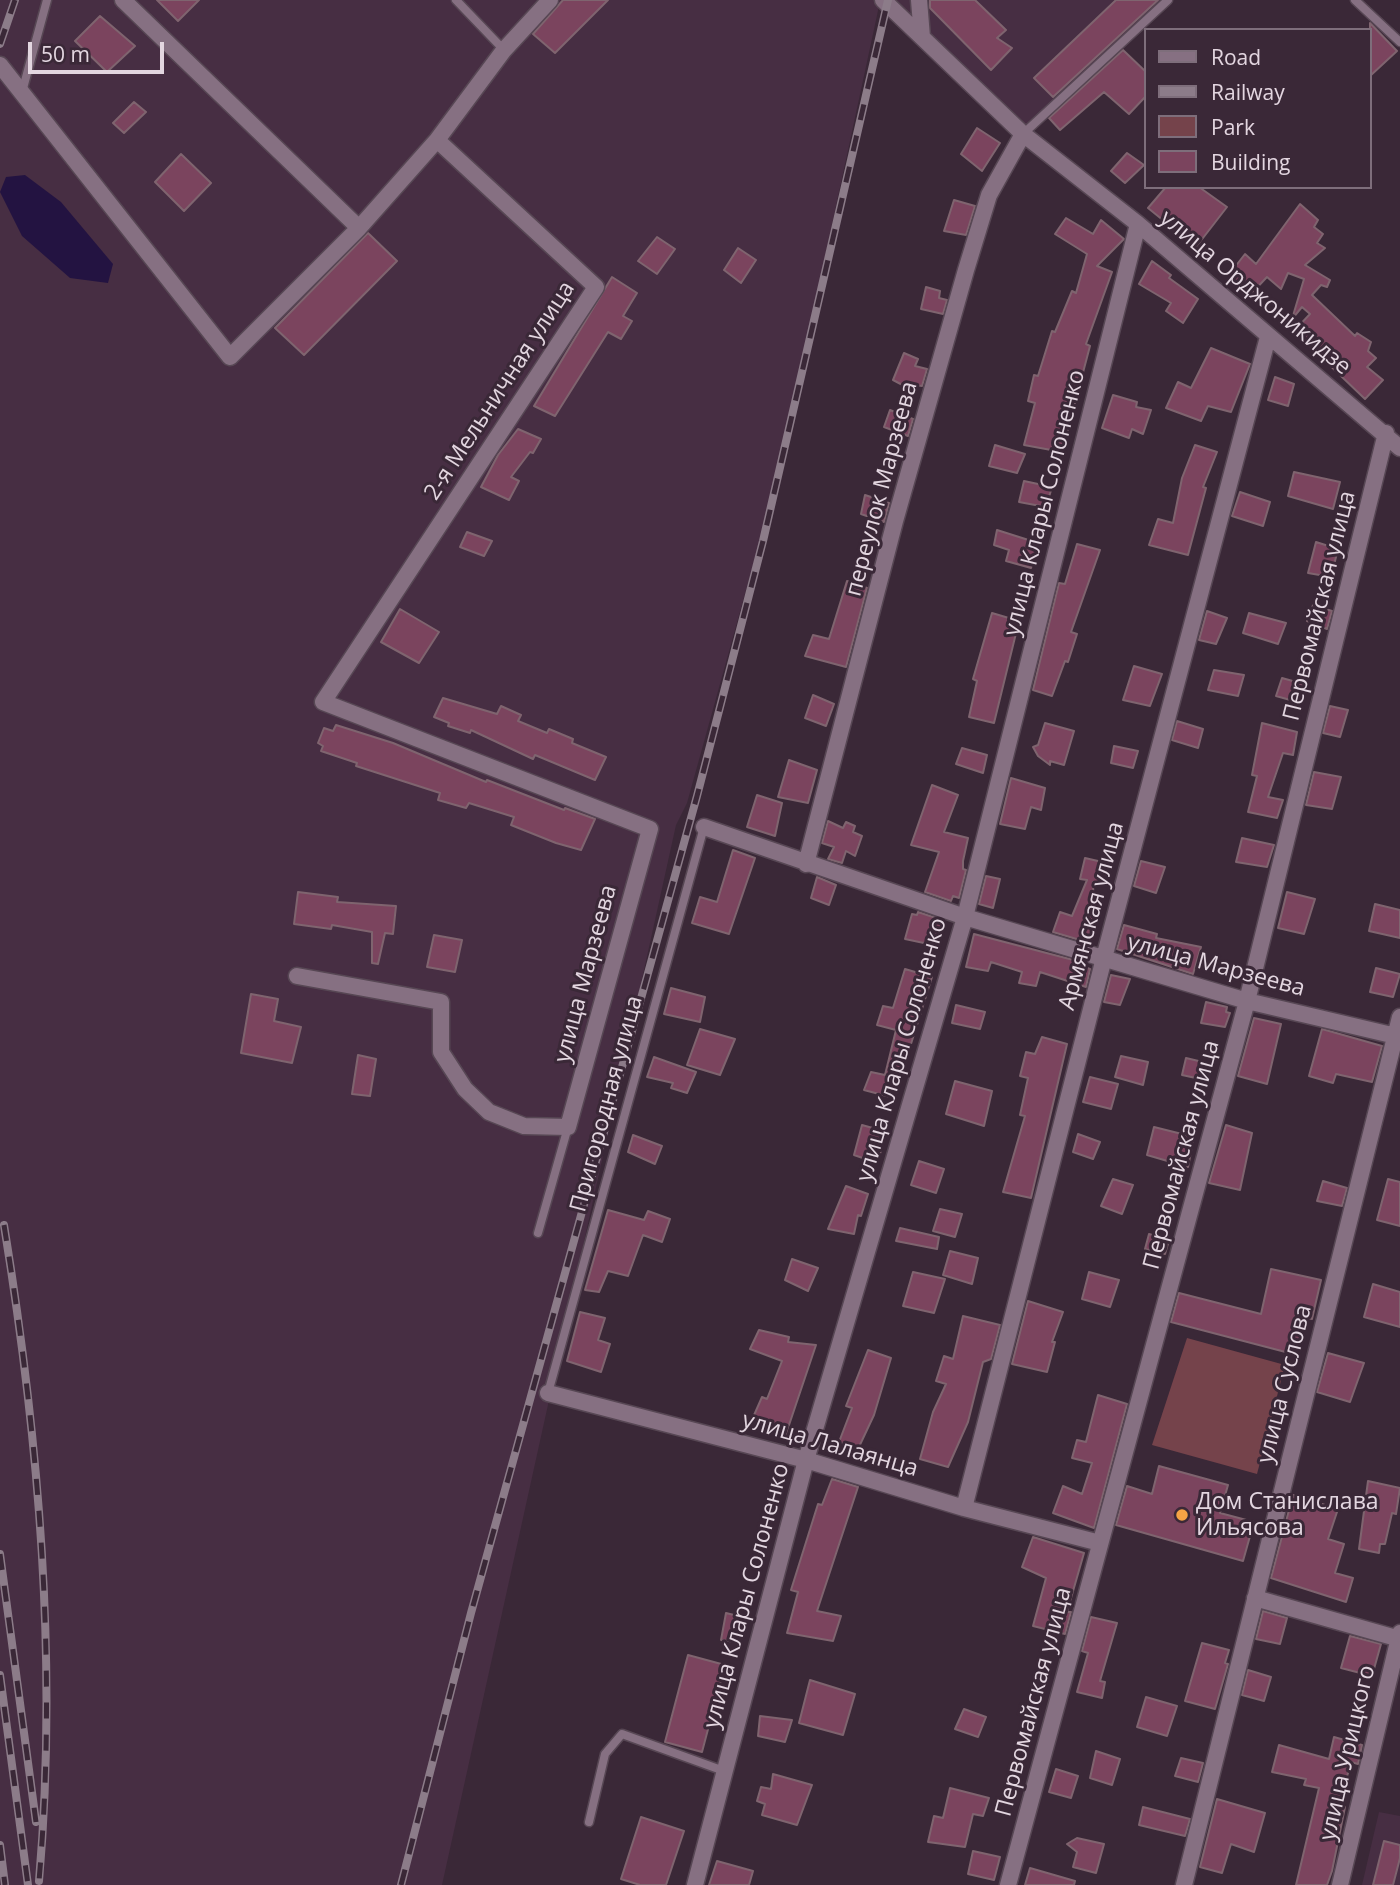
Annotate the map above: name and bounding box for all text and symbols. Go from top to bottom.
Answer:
scale bar [32,28,168,72]
legend [1144,28,1372,189]
text: 50 m [41,40,90,68]
text: Road [1211,43,1261,71]
text: Railway [1211,78,1285,106]
text: Park [1211,113,1255,141]
text: Building [1211,148,1290,176]
street label: улица Орджоникидзе [1154,205,1356,381]
street label: 2-я Мельничная улица [419,276,581,506]
street label: улица Клары Солоненко [999,367,1091,639]
street label: переулок Марзеева [840,379,924,599]
street label: Первомайская улица [1278,488,1362,724]
street label: Армянская улица [1054,819,1130,1013]
street label: улица Марзеева [549,882,623,1066]
street label: улица Клары Солоненко [851,915,953,1185]
street label: улица Марзеева [1124,929,1308,1003]
street label: Пригородная улица [565,993,649,1215]
street label: Первомайская улица [1138,1037,1226,1273]
street label: улица Суслова [1252,1302,1318,1466]
street label: улица Лалаянца [739,1407,921,1483]
street label: улица Клары Солоненко [698,1460,796,1732]
place label: Дом Станислава Ильясова [1196,1488,1379,1542]
marker: Дом Станислава Ильясова [1174,1507,1190,1523]
street label: Первомайская улица [990,1584,1078,1820]
street label: улица Урицкого [1314,1663,1382,1843]

